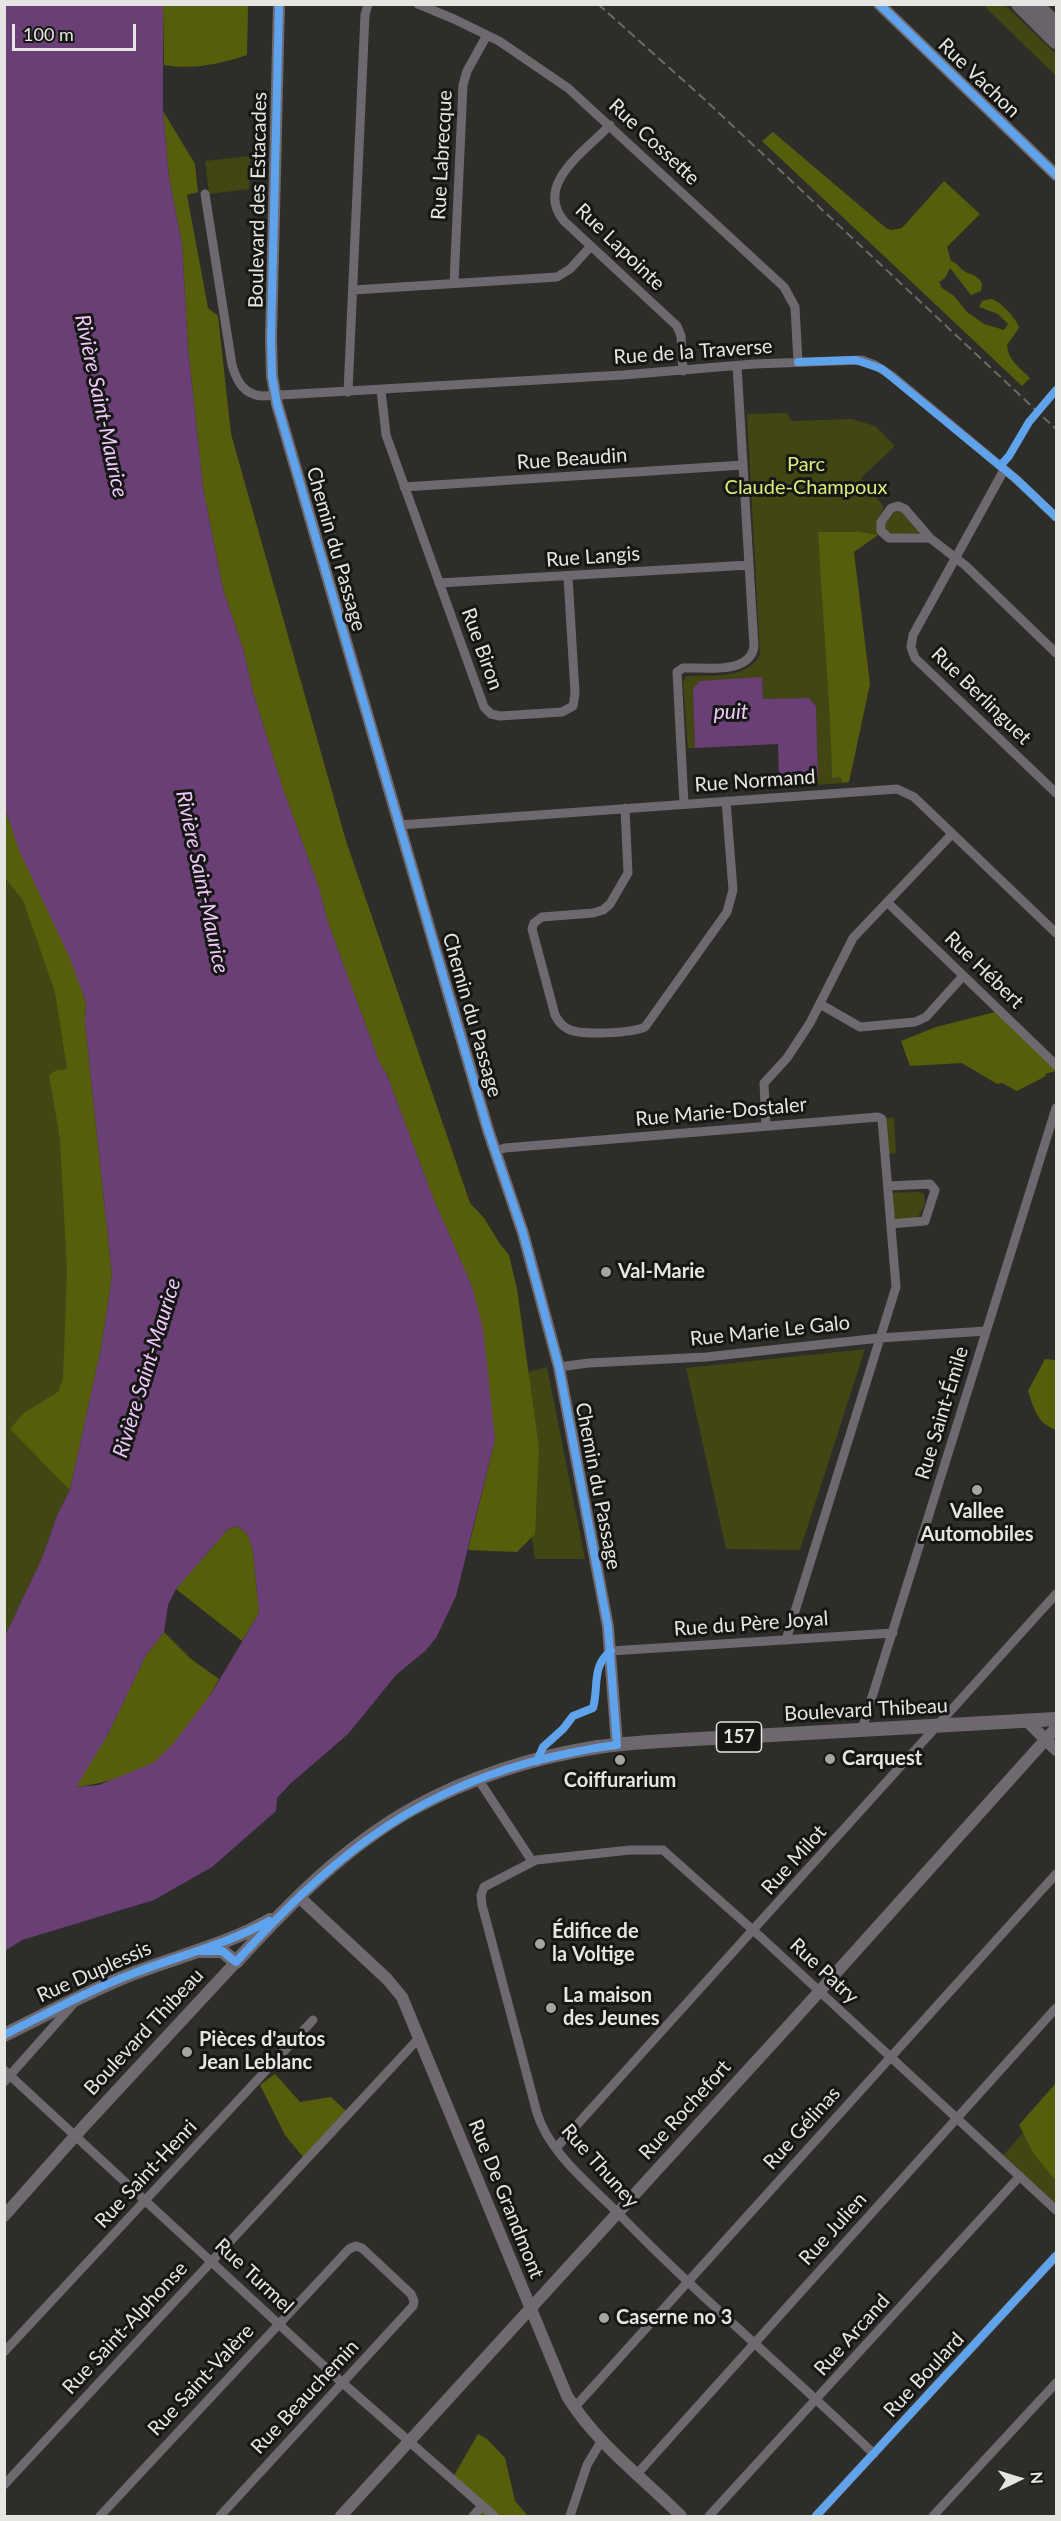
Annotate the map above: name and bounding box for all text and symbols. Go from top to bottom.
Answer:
scale bar [15,12,140,50]
text: 100 m [23,23,74,45]
street label: Rue Vachon [933,33,1025,123]
street label: Rue Labrecque [427,89,457,221]
street label: Boulevard des Estacades [244,92,272,308]
street label: Rue Cossette [604,94,704,190]
street label: Rue Lapointe [570,198,670,296]
water label: Rivière Saint-Maurice [69,312,133,500]
street label: Rue de la Traverse [613,334,773,370]
street label: Rue Beaudin [516,443,628,475]
park label: Parc Claude-Champoux [725,453,887,500]
street label: Chemin du Passage [301,464,371,634]
street label: Rue Langis [545,542,641,572]
street label: Rue Biron [456,605,508,693]
street label: Rue Berlinguet [926,642,1036,750]
water label: puit [714,699,748,725]
street label: Rue Normand [694,765,816,797]
water label: Rivière Saint-Maurice [170,788,234,976]
street label: Rue Hébert [939,926,1029,1014]
street label: Chemin du Passage [437,930,507,1100]
street label: Rue Marie-Dostaler [634,1093,808,1131]
place label: Val-Marie [618,1260,705,1284]
marker: Val-Marie [599,1265,613,1279]
water label: Rivière Saint-Maurice [108,1275,186,1461]
street label: Rue Marie Le Galo [689,1311,851,1351]
street label: Rue Saint-Émile [910,1344,974,1482]
street label: Chemin du Passage [570,1400,626,1572]
marker: Vallee Automobiles [970,1483,984,1497]
place label: Vallee Automobiles [921,1500,1033,1547]
street label: Rue du Père Joyal [673,1607,829,1641]
street label: Boulevard Thibeau [783,1694,949,1726]
road number: 157 [716,1722,762,1752]
place label: Carquest [842,1747,922,1771]
marker: Carquest [823,1752,837,1766]
marker: Coiffurarium [613,1753,627,1767]
place label: Coiffurarium [564,1769,676,1793]
street label: Rue Milot [757,1820,831,1900]
place label: Édifice de la Voltige [552,1920,639,1967]
street label: Rue Patry [785,1933,863,2009]
street label: Rue Duplessis [33,1936,155,2008]
marker: Édifice de la Voltige [533,1937,547,1951]
street label: Boulevard Thibeau [79,1964,209,2100]
place label: La maison des Jeunes [563,1984,660,2031]
marker: La maison des Jeunes [544,2001,558,2015]
place label: Pièces d'autos Jean Leblanc [199,2028,325,2075]
marker: Pièces d'autos Jean Leblanc [180,2045,194,2059]
street label: Rue Rochefort [634,2055,736,2165]
street label: Rue Gélinas [759,2082,845,2174]
street label: Rue Saint-Henri [90,2115,202,2233]
street label: Rue De Grandmont [463,2116,549,2282]
street label: Rue Thuney [556,2119,644,2213]
street label: Rue Julien [794,2188,872,2270]
street label: Rue Turmel [210,2234,298,2318]
street label: Rue Saint-Alphonse [57,2257,193,2399]
street label: Rue Arcand [809,2289,895,2381]
place label: Caserne no 3 [616,2306,732,2330]
marker: Caserne no 3 [597,2311,611,2325]
street label: Rue Saint-Valère [143,2319,259,2441]
street label: Rue Boulard [879,2328,969,2422]
street label: Rue Beauchemin [246,2335,364,2459]
north arrow [989,2449,1049,2509]
text: N [1028,2471,1047,2485]

